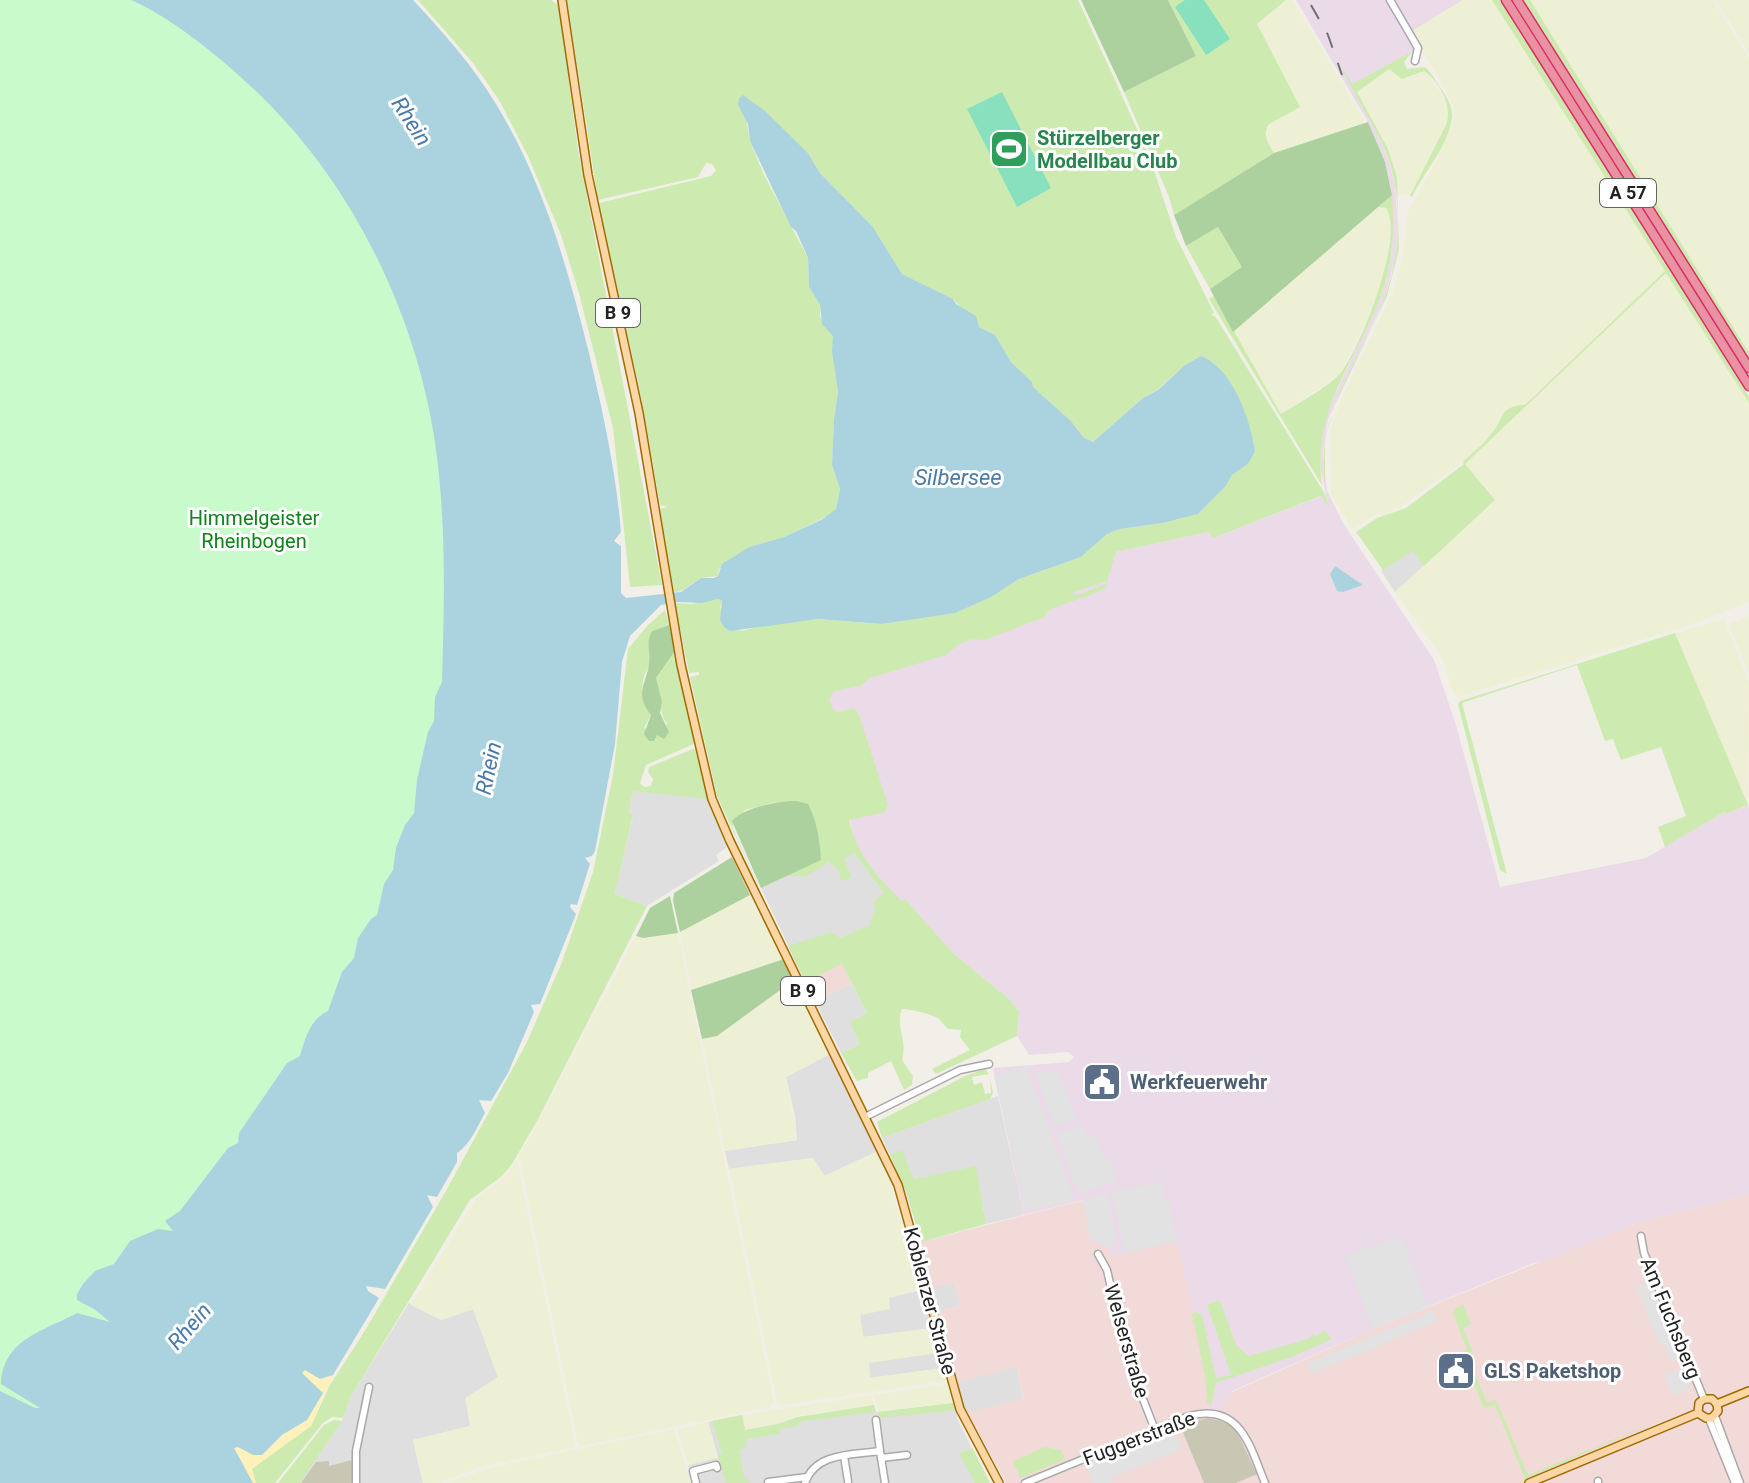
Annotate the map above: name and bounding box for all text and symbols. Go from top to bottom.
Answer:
water label: Rhein [387,92,437,150]
place label: Stürzelberger Modellbau Club [1037,126,1177,173]
sports icon: Stürzelberger Modellbau Club [988,128,1030,170]
road number: A 57 [1600,179,1656,207]
road number: B 9 [596,299,640,327]
water label: Silbersee [914,465,1002,490]
park label: Himmelgeister Rheinbogen [189,506,320,553]
water label: Rhein [471,739,506,797]
road number: B 9 [781,977,825,1005]
public building icon: Werkfeuerwehr [1081,1061,1123,1103]
place label: Werkfeuerwehr [1130,1070,1268,1094]
street label: Koblenzer Straße [899,1225,961,1377]
street label: Am Fuchsberg [1636,1254,1706,1382]
street label: Welserstraße [1099,1281,1155,1401]
water label: Rhein [162,1298,216,1355]
public building icon: GLS Paketshop [1435,1350,1477,1392]
place label: GLS Paketshop [1484,1359,1621,1383]
street label: Fuggerstraße [1079,1406,1199,1470]

